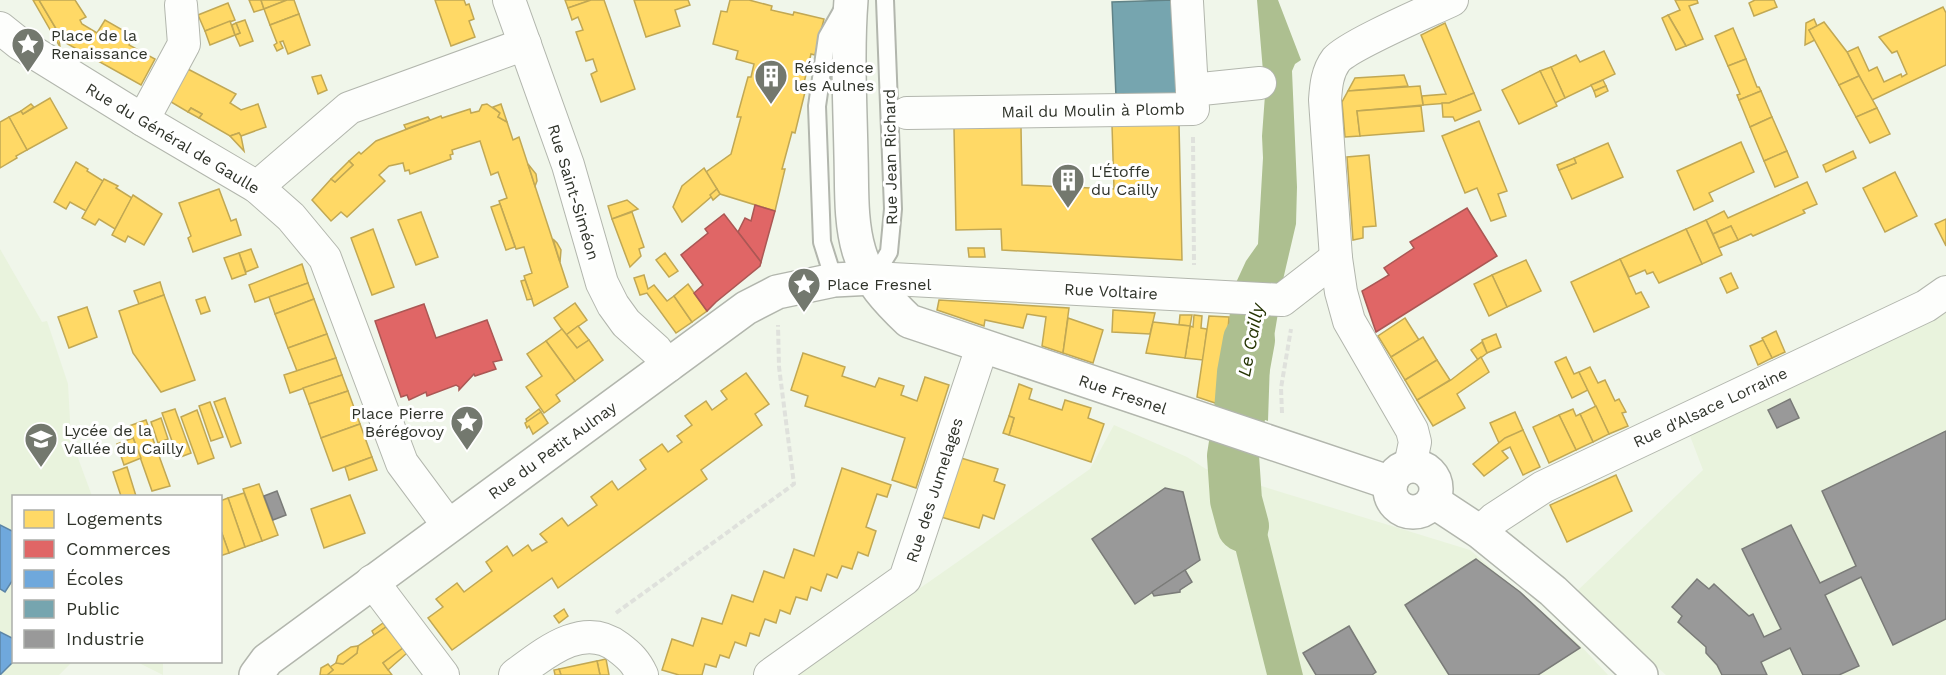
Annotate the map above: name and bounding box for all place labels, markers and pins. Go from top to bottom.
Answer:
place icon: Place de la Renaissance [10,26,46,73]
place label: Place de la Renaissance [51,26,148,63]
building icon: Résidence les Aulnes [753,58,789,105]
place label: Résidence les Aulnes [794,58,874,95]
building icon: L'Étoffe du Cailly [1050,162,1086,209]
place label: L'Étoffe du Cailly [1091,162,1159,199]
place icon: Place Fresnel [786,266,822,313]
place label: Place Fresnel [827,275,932,294]
place label: Place Pierre Bérégovoy [351,404,445,441]
place icon: Place Pierre Bérégovoy [449,404,485,451]
school or university icon: Lycée de la Vallée du Cailly [23,421,59,468]
place label: Lycée de la Vallée du Cailly [64,421,184,458]

